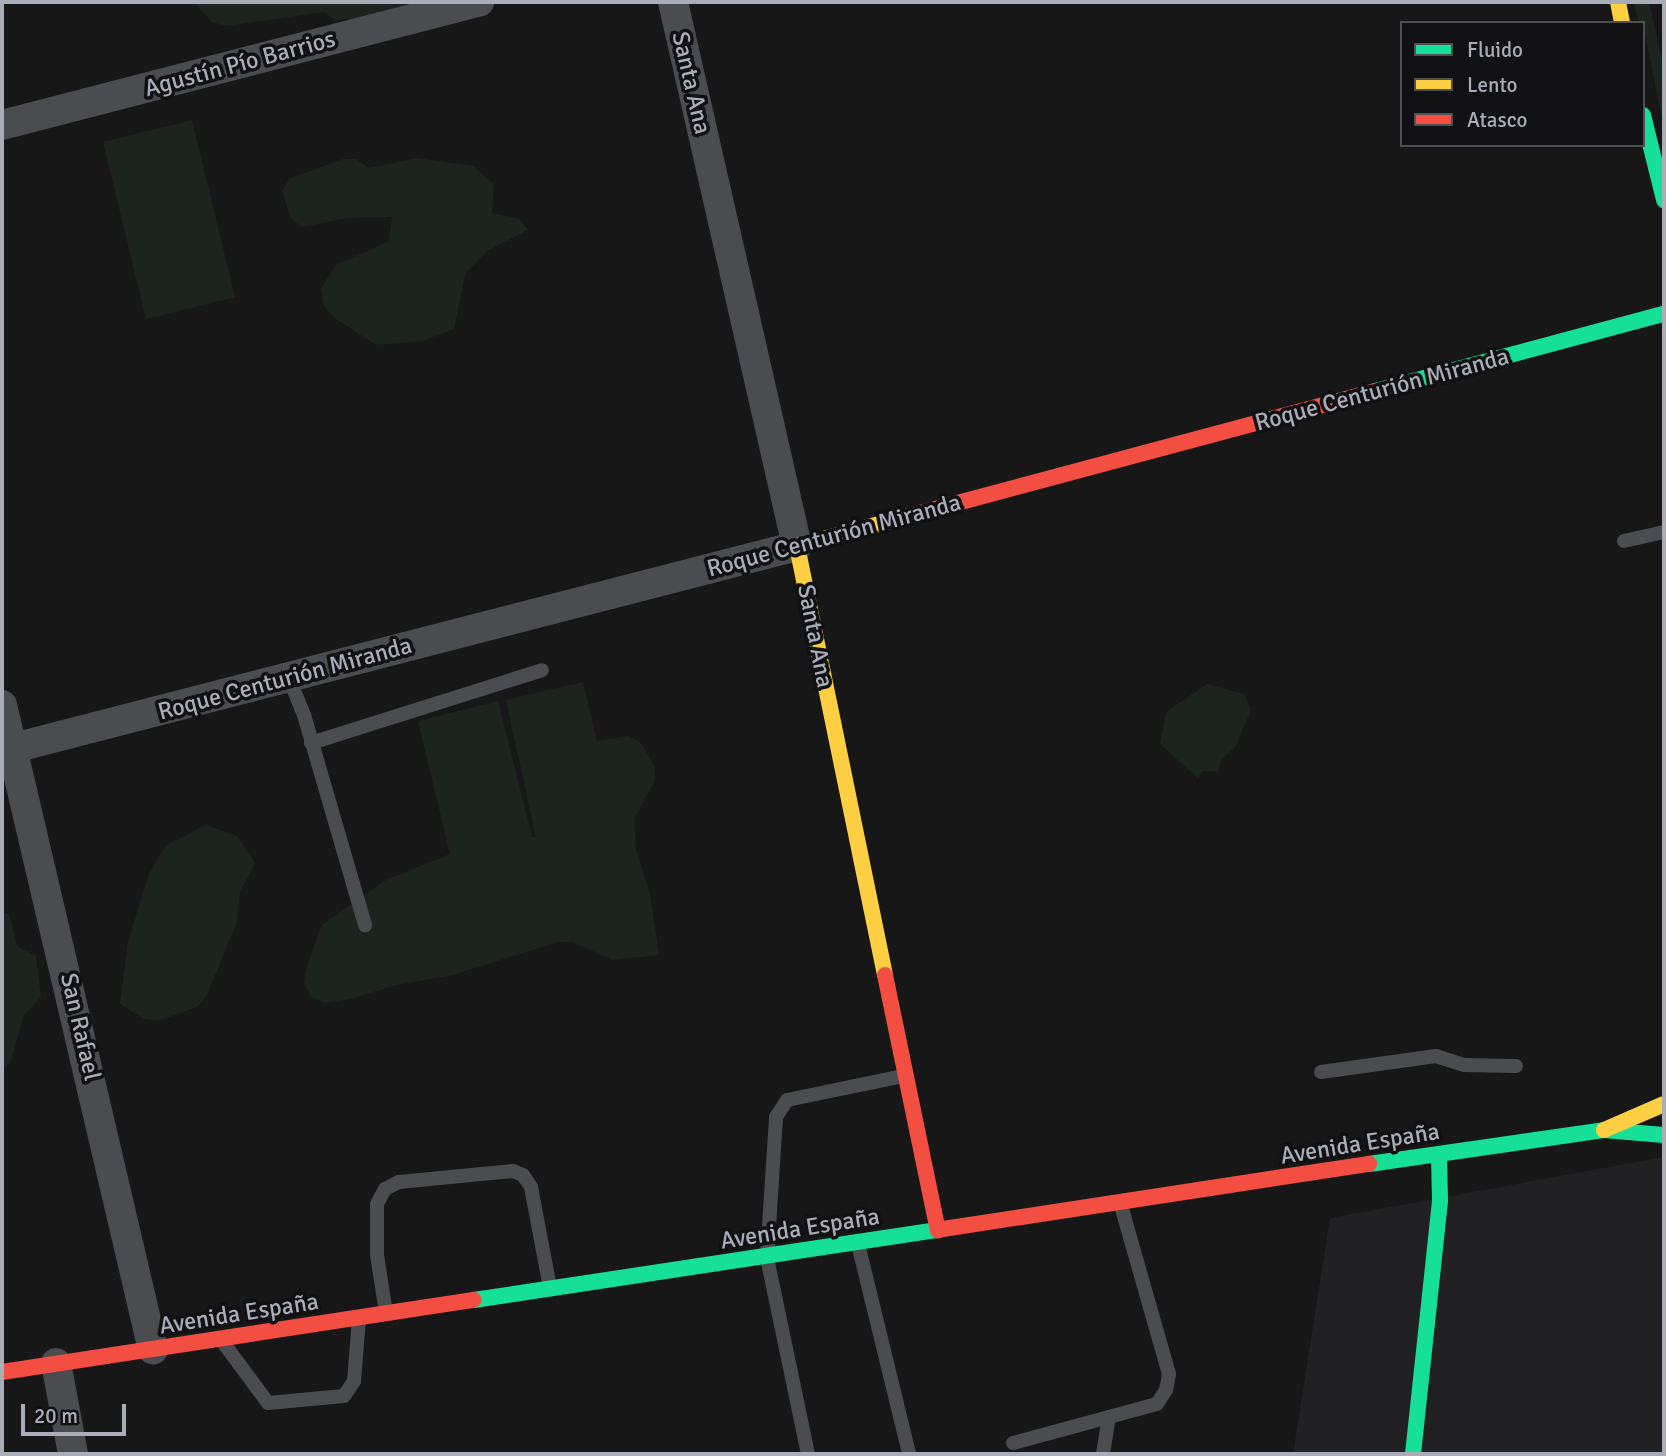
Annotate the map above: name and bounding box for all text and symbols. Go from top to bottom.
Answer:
legend [1400,21,1645,147]
street label: Agustín Pío Barrios [141,25,339,103]
street label: Santa Ana [665,29,717,137]
text: Fluido [1467,37,1523,63]
text: Lento [1467,72,1517,98]
text: Atasco [1467,107,1527,133]
street label: Roque Centurión Miranda [1252,342,1512,438]
street label: Roque Centurión Miranda [704,488,964,584]
street label: Santa Ana [791,582,839,690]
street label: Roque Centurión Miranda [155,631,415,727]
street label: San Rafael [54,970,106,1084]
street label: Avenida España [1278,1117,1442,1171]
street label: Avenida España [718,1202,882,1256]
street label: Avenida España [157,1287,321,1341]
scale bar [24,1390,130,1434]
text: 20 m [34,1403,78,1429]

